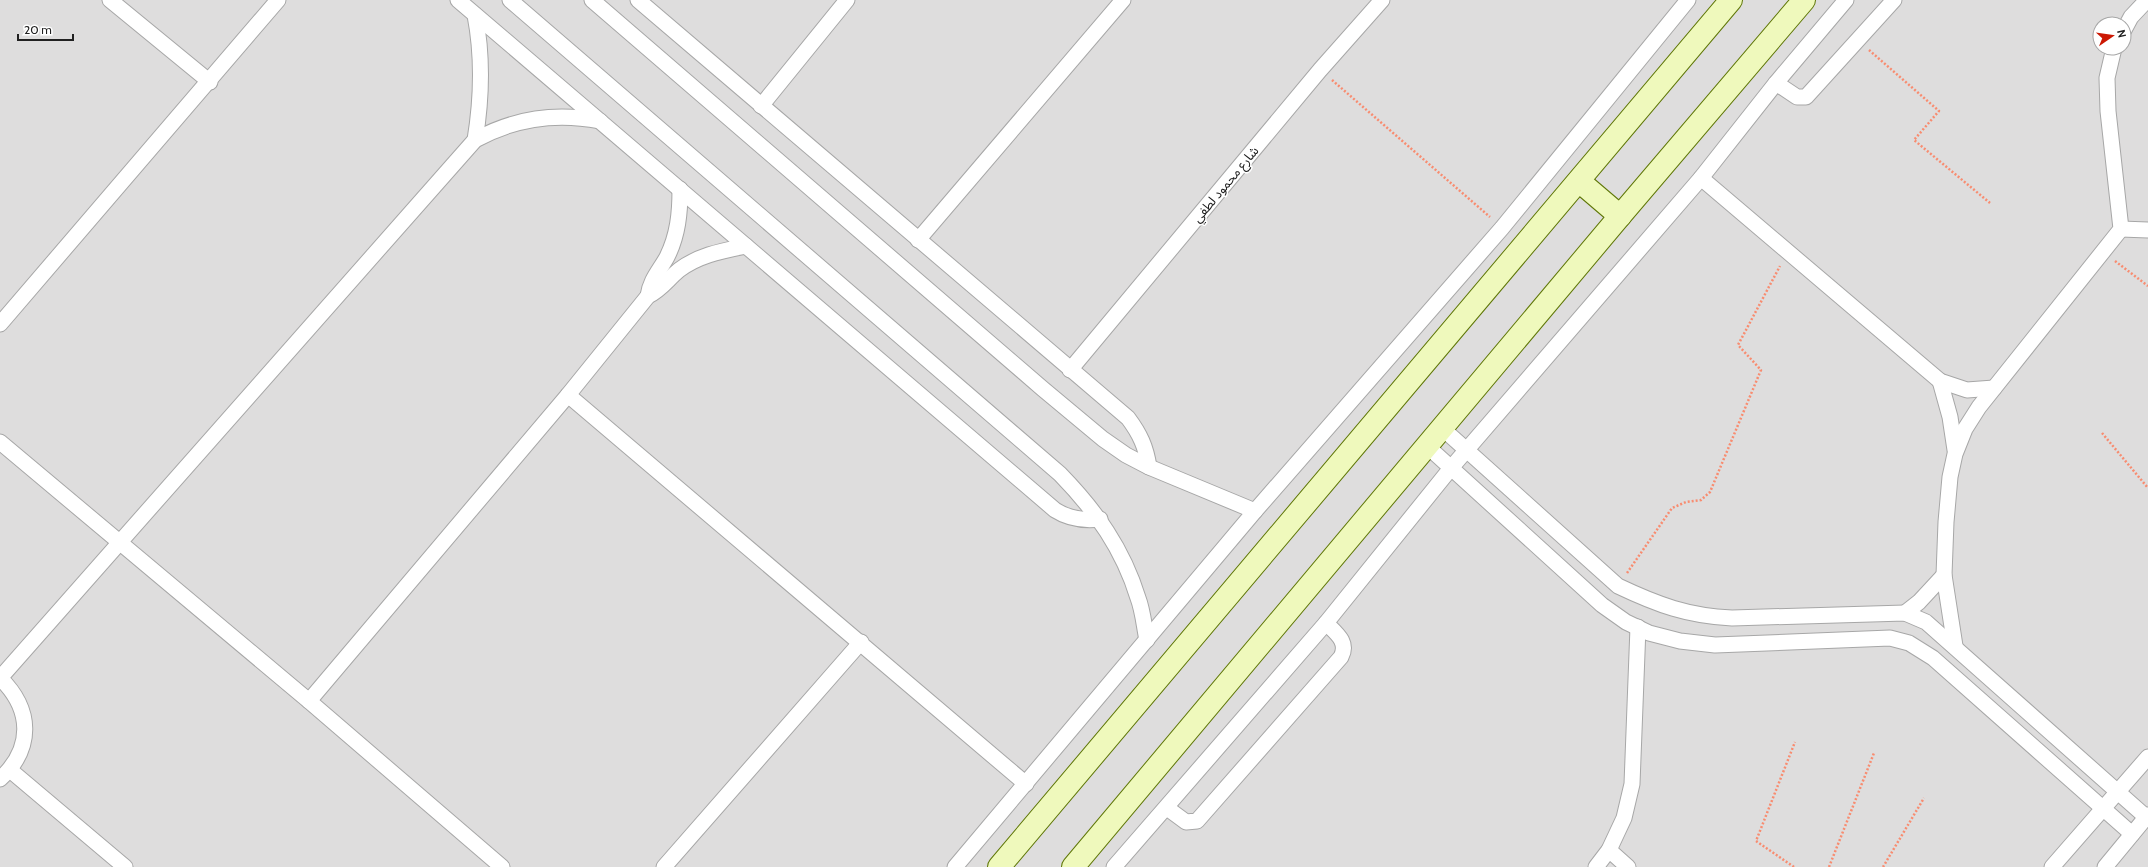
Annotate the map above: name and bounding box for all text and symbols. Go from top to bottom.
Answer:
scale bar [18,16,73,42]
north arrow [2092,16,2132,56]
text: 20 m [24,22,52,37]
text: N [2114,28,2129,39]
street label: شارع محمود لطفي [1188,143,1264,227]

